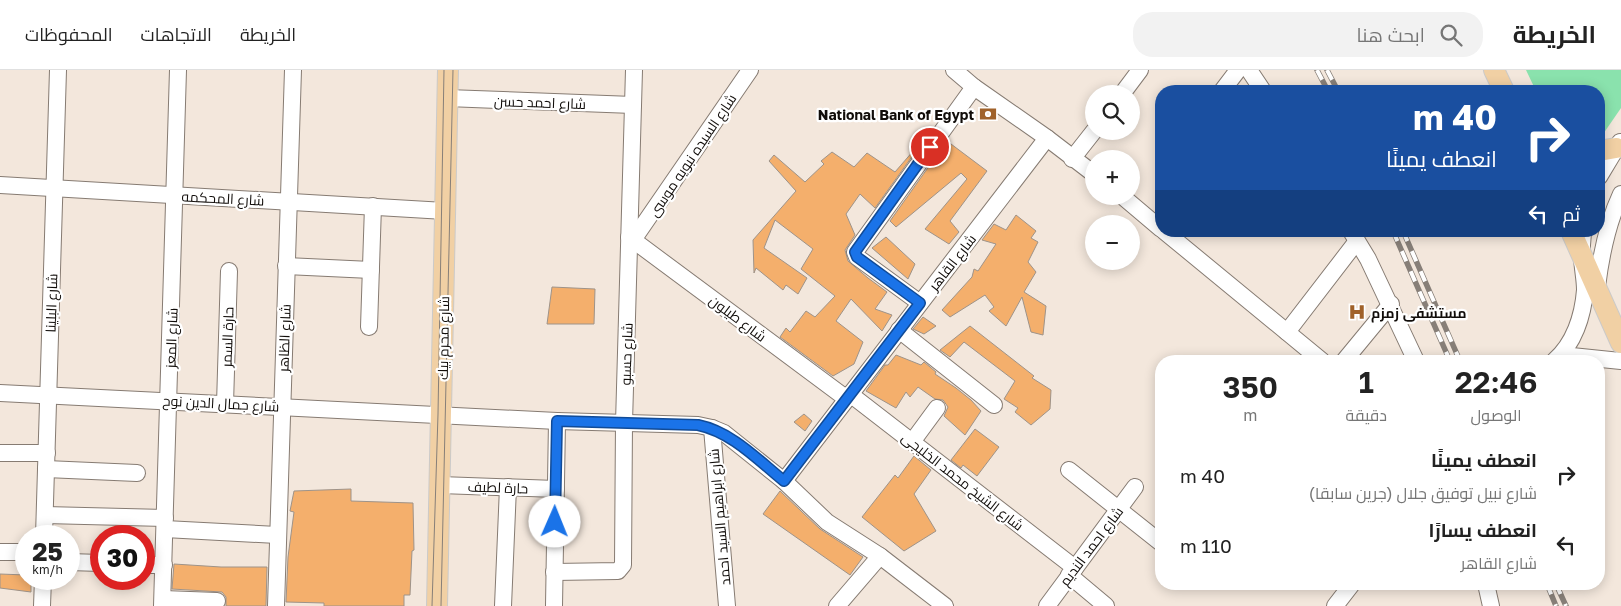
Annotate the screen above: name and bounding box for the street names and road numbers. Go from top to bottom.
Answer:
street label: شارع السيده نبويه موسى [645,90,740,220]
street label: شارع احمد حسن [494,92,586,113]
street label: شارع المحكمه [181,187,265,210]
street label: شارع القاهر [924,231,980,295]
street label: شارع البلينا [41,273,62,333]
street label: شارع طيلون [706,291,770,346]
street label: شارع محرم بيك [434,296,454,380]
street label: شارع الظاهر [274,304,295,373]
street label: حارة السمر [217,306,237,369]
street label: شارع المعز [161,307,182,370]
street label: شارع حسبو [616,322,637,386]
street label: شارع جمال الدين نوح [162,391,280,416]
street label: شارع الشيخ محمد الخليجى [898,428,1027,535]
street label: شارع ابراهيم السيد احمد [705,448,735,586]
street label: حارة لطيف [467,477,529,497]
street label: شارع احمد النديم [1056,503,1128,590]

